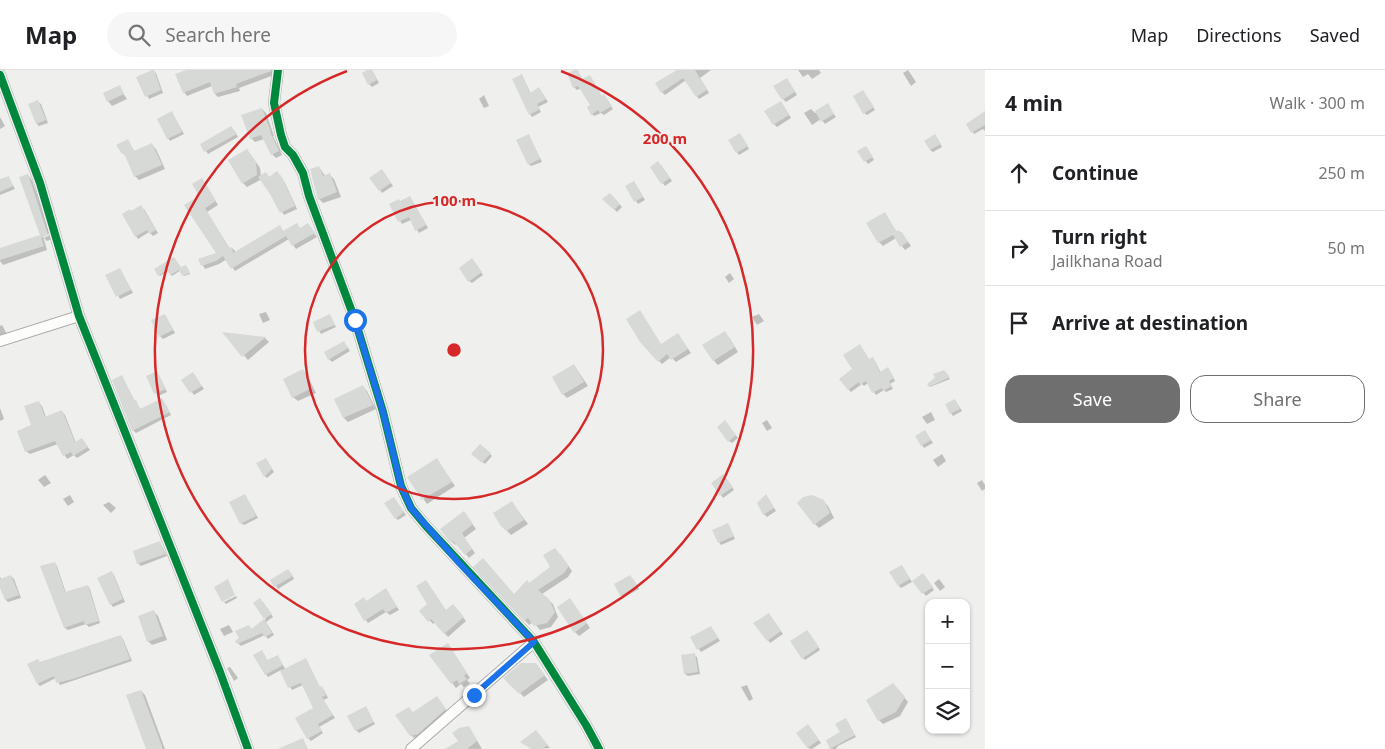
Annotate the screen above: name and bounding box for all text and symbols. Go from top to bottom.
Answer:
search box [107,12,457,57]
text: Map [25,18,77,51]
icon: search [125,21,153,49]
text: Search here [165,22,271,48]
text: Map [1131,23,1168,47]
text: Directions [1196,23,1282,47]
text: Saved [1310,23,1360,47]
text: 4 min [1005,89,1063,117]
text: Walk · 300 m [1270,92,1365,114]
text: 200 m [643,128,687,148]
icon: ahead [1005,159,1033,187]
text: Continue [1052,160,1138,186]
text: 250 m [1318,162,1365,184]
text: 100 m [432,190,476,210]
text: Turn right [1052,224,1147,250]
icon: right [1005,234,1033,262]
text: 50 m [1328,237,1365,259]
text: Jailkhana Road [1052,250,1162,272]
route start [344,309,367,332]
icon: arrive [1005,309,1033,337]
text: Arrive at destination [1052,310,1248,336]
centre of rings [445,341,463,359]
button: Save [1005,375,1180,423]
button: Share [1190,375,1365,423]
map controls [925,599,970,734]
button: + [925,599,970,644]
button: − [925,644,970,689]
route end [463,684,486,707]
button: layers [925,689,970,734]

